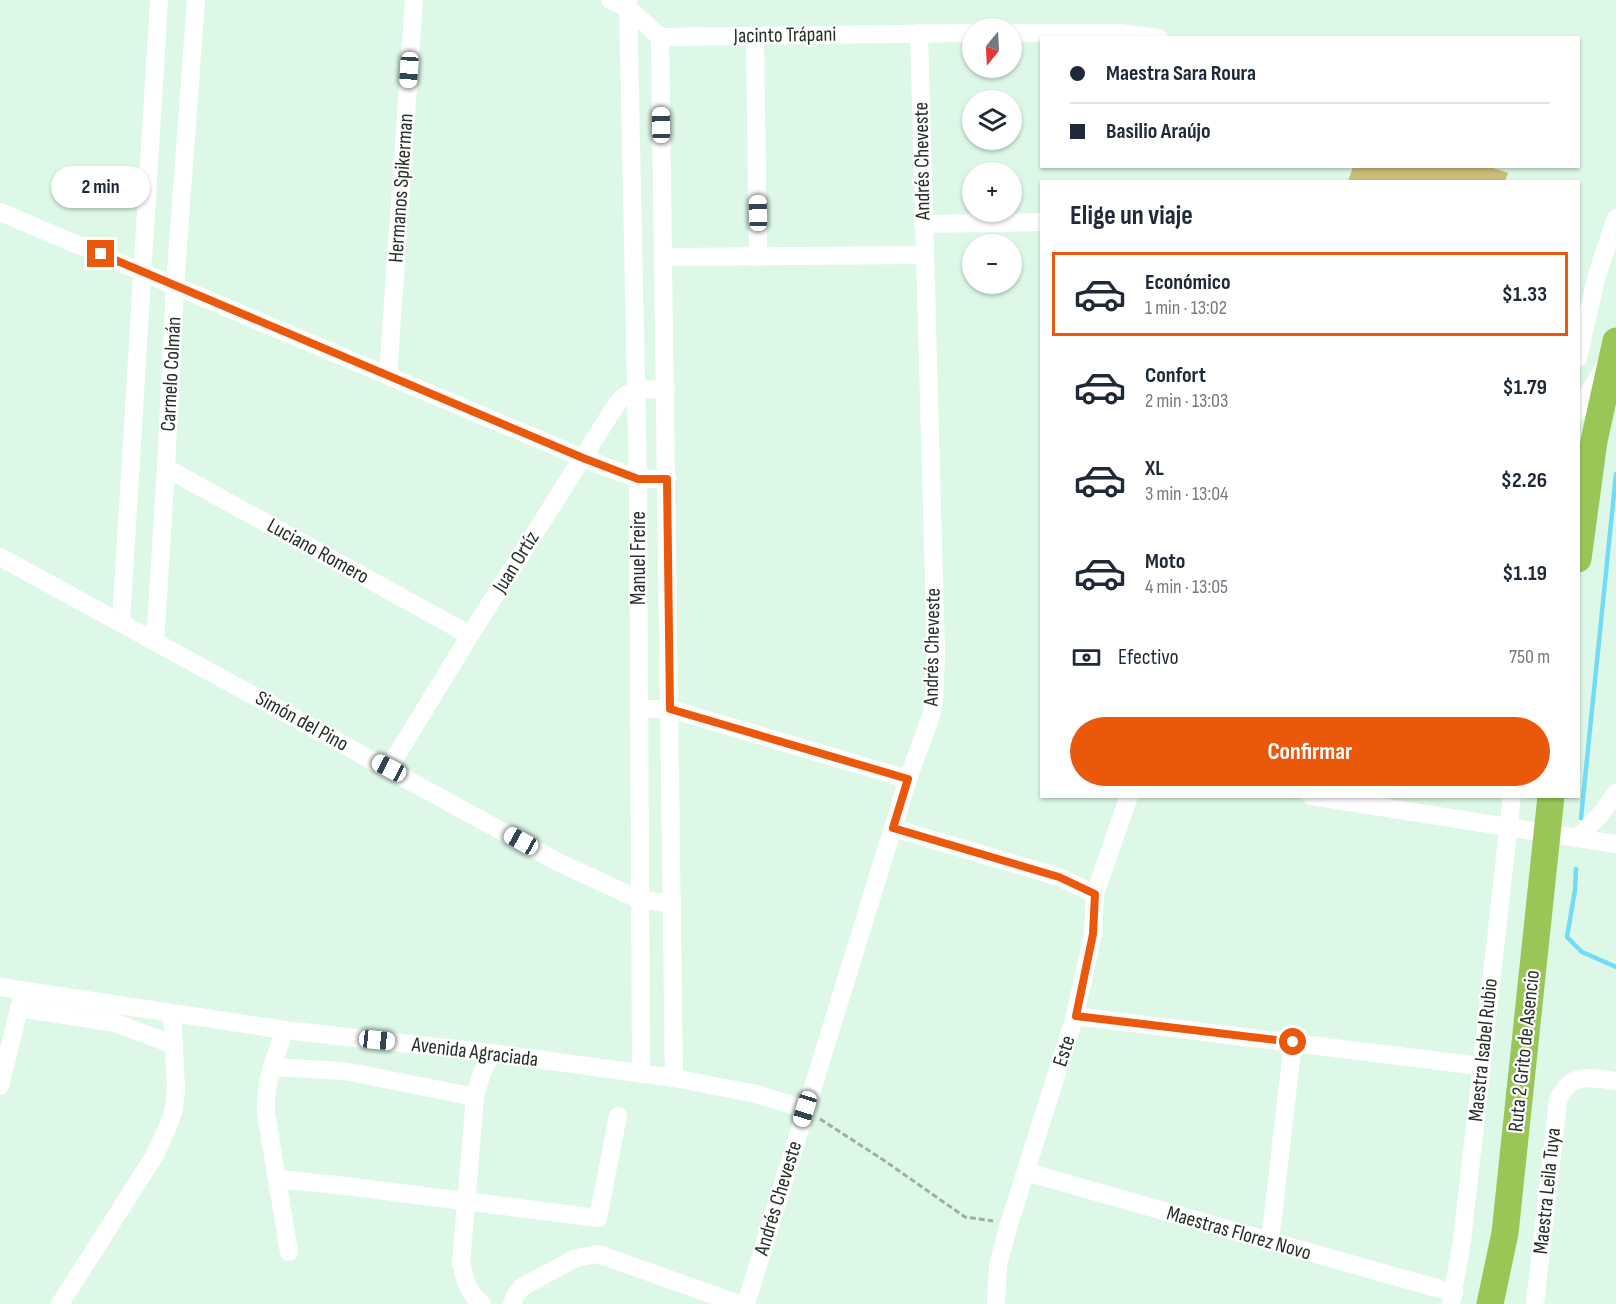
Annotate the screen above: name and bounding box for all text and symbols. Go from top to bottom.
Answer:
north arrow [962,18,1022,78]
map controls [962,18,1022,294]
street label: Jacinto Trápani [733,22,836,48]
car [399,51,419,89]
text: Maestra Sara Roura [1106,60,1256,87]
button: layers [962,90,1022,150]
street label: Andrés Cheveste [908,102,936,221]
car [652,107,670,143]
street label: Hermanos Spikerman [383,113,419,263]
text: Basilio Araújo [1106,118,1211,145]
button: + [962,162,1022,222]
callout: 2 min [51,167,150,209]
text: 2 min [81,175,120,199]
car [749,195,767,231]
text: Elige un viaje [1070,200,1193,232]
button: − [962,234,1022,294]
route end [87,240,114,267]
icon: car [1073,267,1127,321]
text: Económico [1145,269,1231,296]
text: $1.33 [1502,281,1547,308]
text: 1 min · 13:02 [1145,296,1227,320]
street label: Carmelo Colmán [156,316,186,432]
icon: car [1073,360,1127,414]
text: Confort [1145,362,1206,389]
text: $1.79 [1502,374,1547,401]
text: 2 min · 13:03 [1145,389,1228,413]
icon: car [1073,453,1127,507]
text: XL [1145,455,1164,482]
text: $2.26 [1501,467,1547,494]
text: 3 min · 13:04 [1145,482,1228,506]
street label: Manuel Freire [626,511,651,605]
street label: Luciano Romero [263,513,373,589]
street label: Juan Ortíz [487,526,545,598]
icon: car [1073,546,1127,600]
text: Moto [1145,548,1185,575]
text: $1.19 [1502,560,1547,587]
text: 4 min · 13:05 [1145,575,1228,599]
street label: Andrés Cheveste [918,588,946,707]
icon: cash [1070,641,1103,674]
text: Efectivo [1118,644,1179,671]
text: 750 m [1509,645,1550,669]
street label: Simón del Pino [251,685,353,757]
button: Confirmar [1070,717,1550,786]
car [369,752,409,784]
car [501,824,541,858]
street label: Ruta 2 Grito de Asencio [1503,969,1545,1133]
street label: Maestra Isabel Rubio [1463,977,1503,1123]
route start [1279,1028,1306,1055]
car [358,1029,396,1051]
street label: Avenida Agraciada [410,1032,539,1072]
street label: Este [1047,1032,1081,1070]
car [791,1089,819,1129]
street label: Maestra Leila Tuya [1528,1127,1566,1255]
street label: Andrés Cheveste [748,1138,807,1259]
street label: Maestras Florez Novo [1164,1200,1314,1266]

